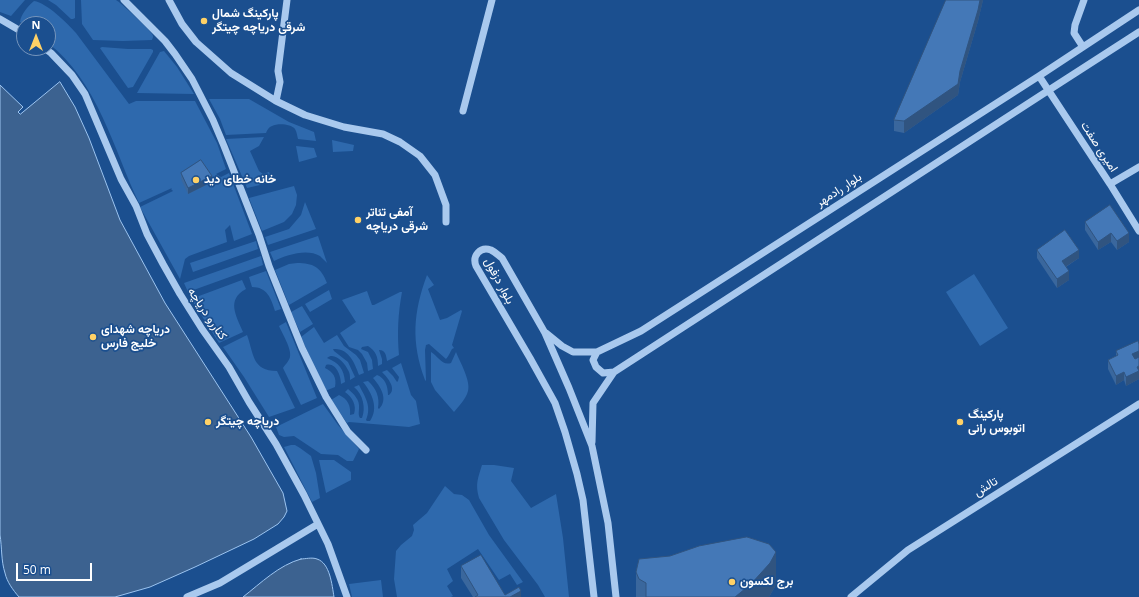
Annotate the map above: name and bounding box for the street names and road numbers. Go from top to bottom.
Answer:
street label: امیری صفت [1077,119,1121,175]
street label: بلوار رادمهر [813,170,865,210]
street label: بلوار دزفول [481,255,517,307]
street label: کناررو دریاچه [184,285,230,343]
street label: تالش [971,474,1001,500]

